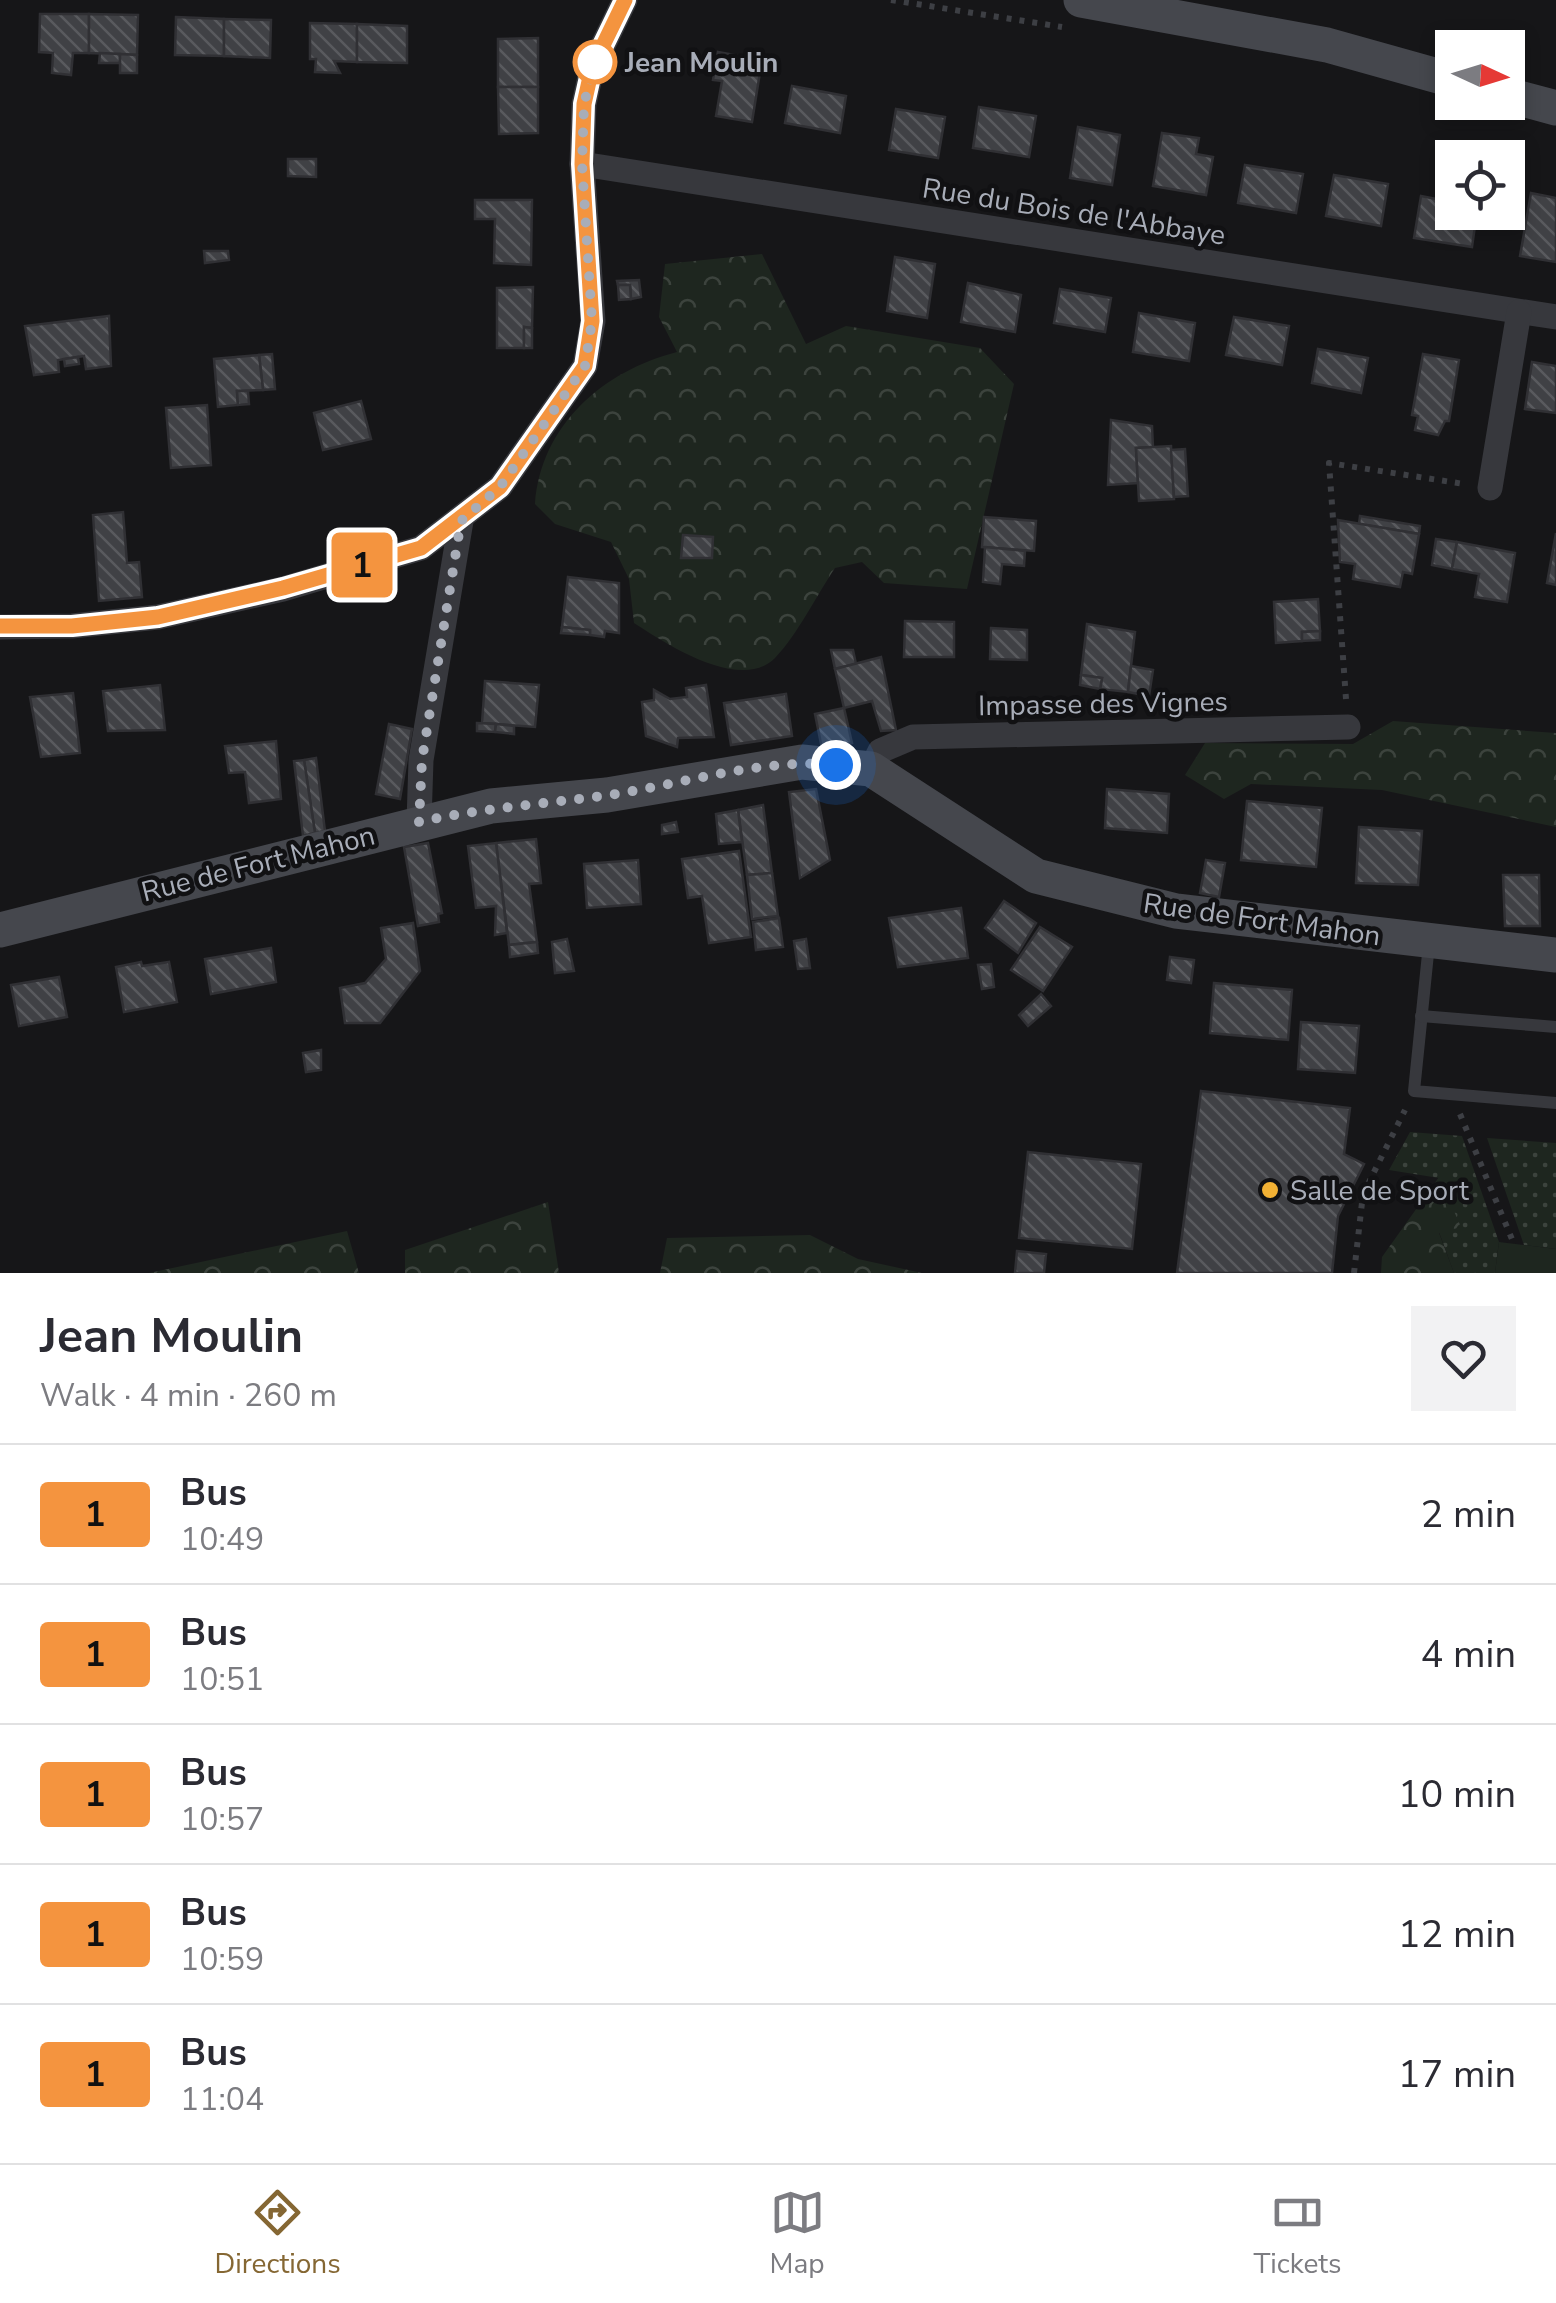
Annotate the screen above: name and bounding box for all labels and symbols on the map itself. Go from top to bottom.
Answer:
north arrow [1435,30,1525,120]
marker: Jean Moulin [574,41,616,83]
place label: Jean Moulin [624,44,778,82]
street label: Rue du Bois de l'Abbaye [920,169,1228,255]
line badge: 1 [330,532,394,598]
street label: Impasse des Vignes [978,683,1228,725]
your location [811,740,861,790]
street label: Rue de Fort Mahon [138,817,379,911]
street label: Rue de Fort Mahon [1141,885,1383,955]
place label: Salle de Sport [1290,1172,1469,1210]
marker: Salle de Sport [1259,1179,1281,1201]

